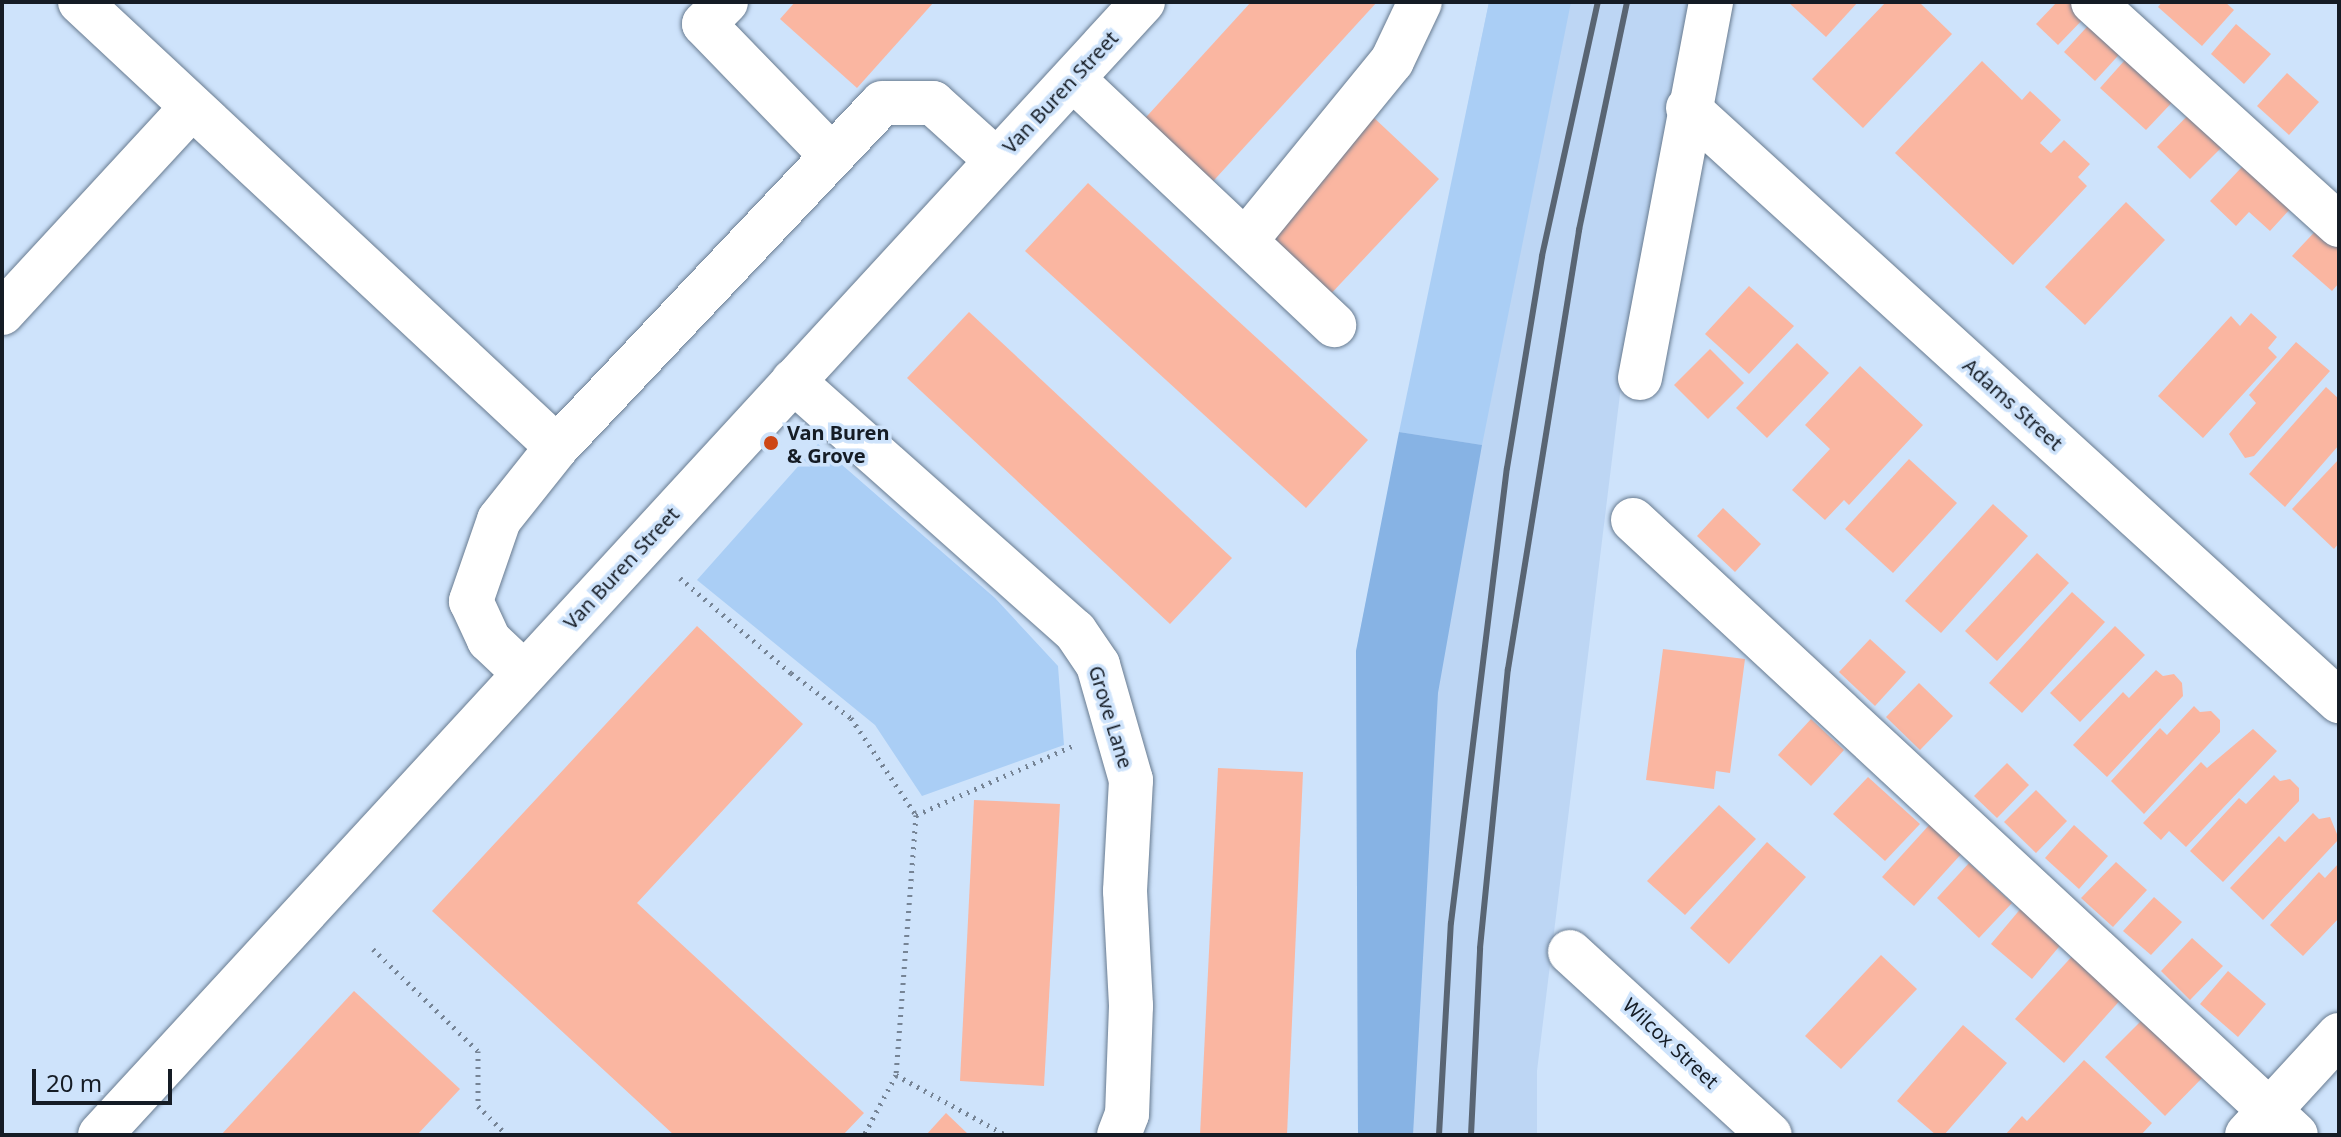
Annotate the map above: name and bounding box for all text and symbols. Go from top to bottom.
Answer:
street label: Van Buren Street [997,26,1123,158]
street label: Adams Street [1958,353,2068,455]
place label: Van Buren & Grove [787,420,890,467]
marker: Van Buren & Grove [762,434,780,452]
street label: Van Buren Street [558,502,684,634]
street label: Grove Lane [1084,663,1138,771]
street label: Wilcox Street [1618,993,1724,1093]
scale bar [36,1053,176,1103]
text: 20 m [46,1066,102,1099]

